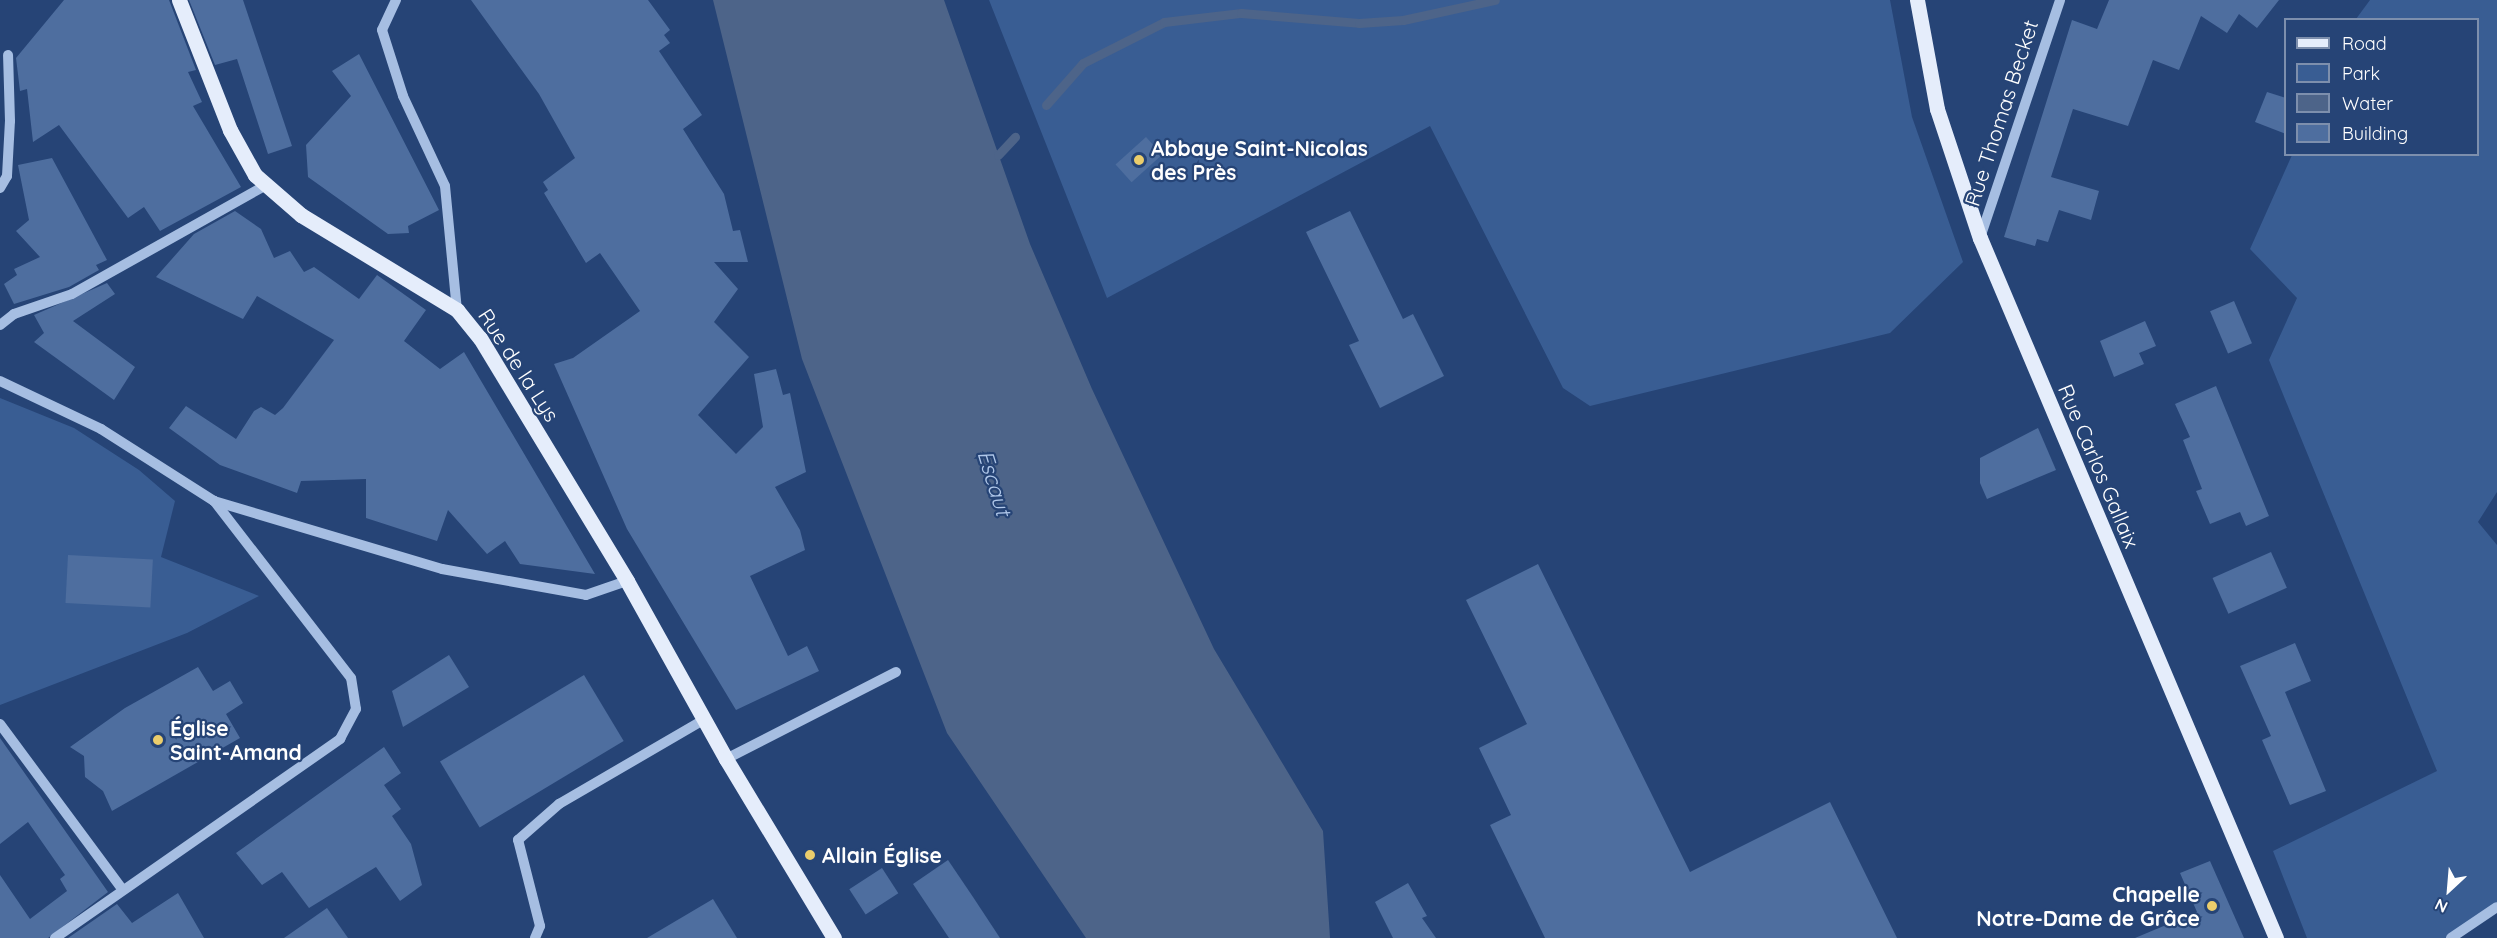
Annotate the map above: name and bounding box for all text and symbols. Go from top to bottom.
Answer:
street label: Rue Thomas Becket [1959,17,2043,209]
legend [2284,18,2479,156]
text: Road [2342,32,2387,55]
text: Park [2342,62,2380,85]
text: Water [2342,92,2393,115]
text: Building [2342,122,2408,145]
place label: Abbaye Saint-Nicolas des Près [1151,135,1368,185]
marker: Abbaye Saint-Nicolas des Près [1132,153,1146,167]
street label: Rue de la Lys [473,304,565,426]
street label: Rue Carlos Gallaix [2053,380,2145,552]
water label: Escaut [972,447,1016,519]
place label: Église Saint-Amand [170,715,302,765]
marker: Église Saint-Amand [151,733,165,747]
place label: Allain Église [822,842,942,868]
marker: Allain Église [803,848,817,862]
north arrow [2419,860,2479,920]
place label: Chapelle Notre-Dame de Grâce [1976,881,2200,931]
text: N [2431,895,2451,918]
marker: Chapelle Notre-Dame de Grâce [2205,899,2219,913]

